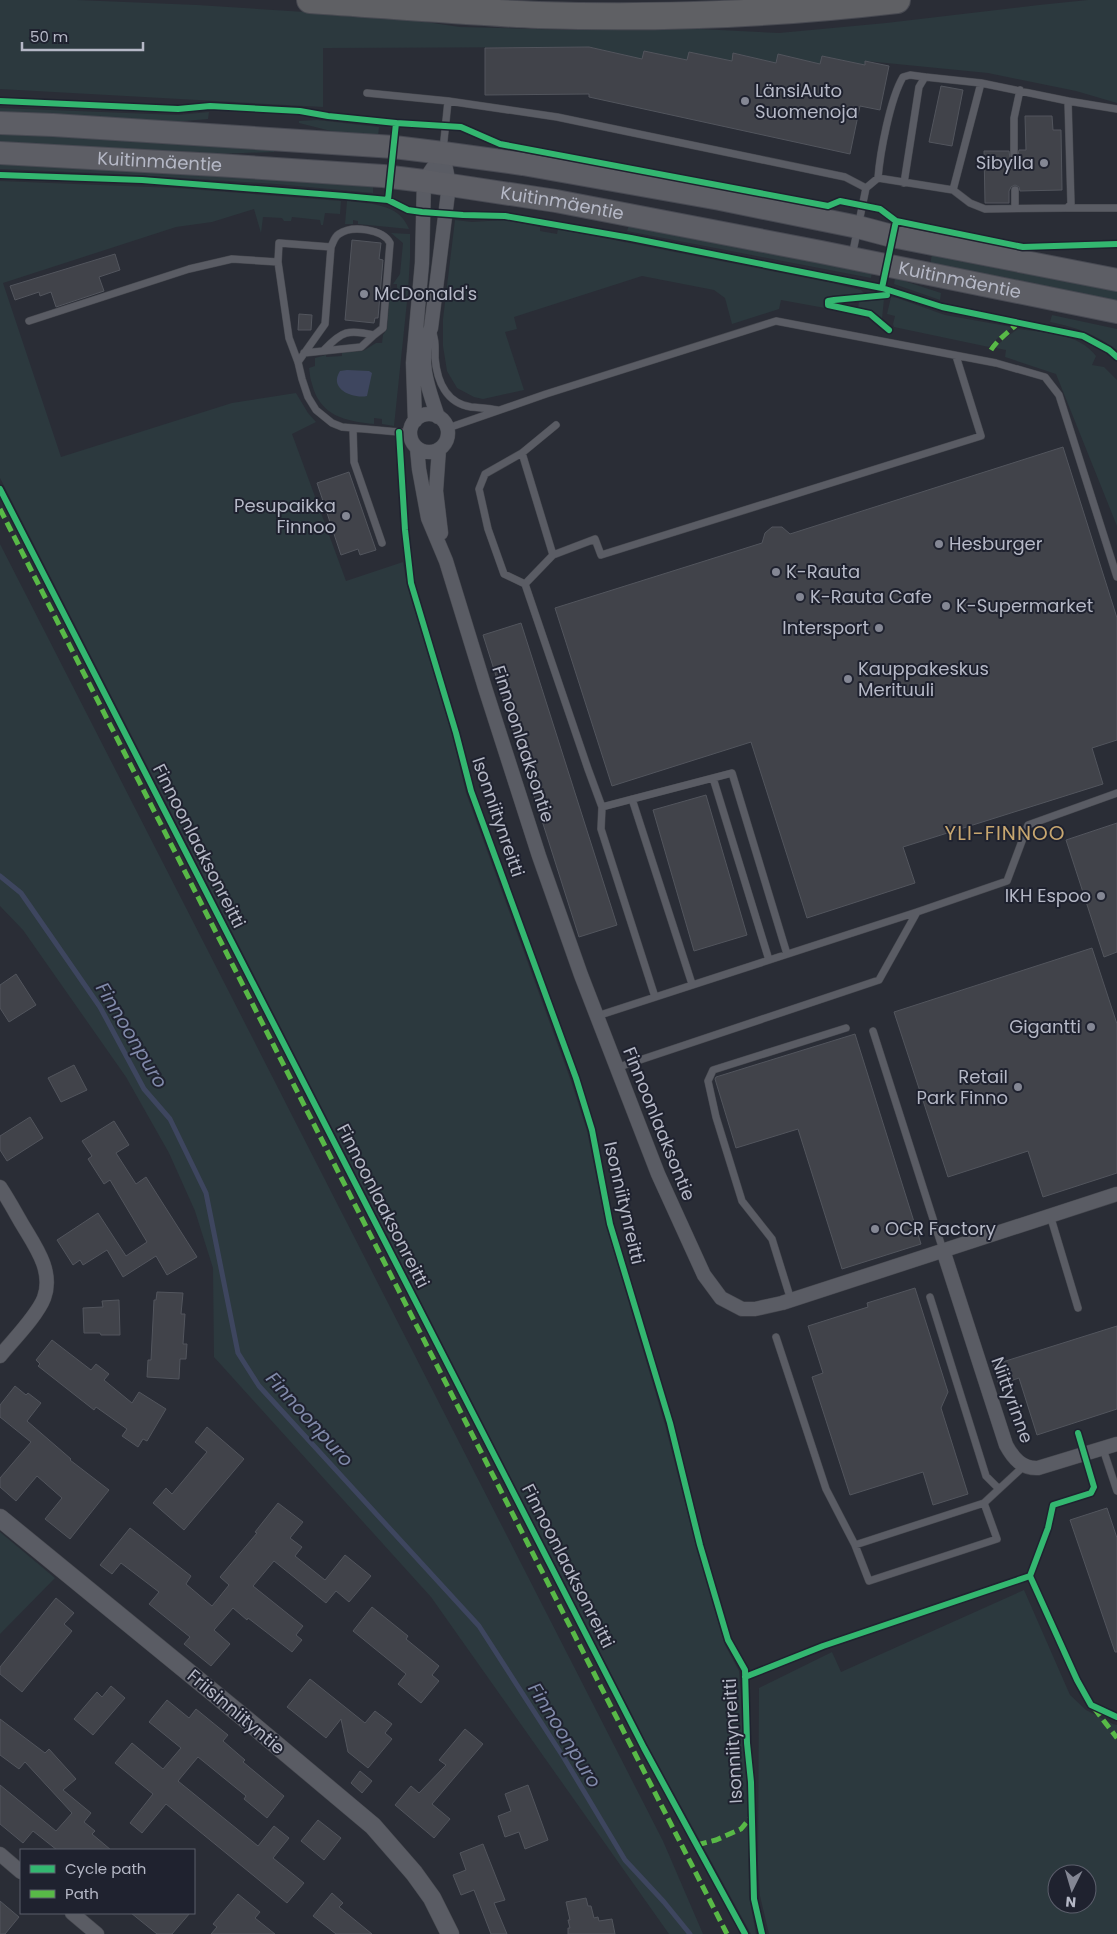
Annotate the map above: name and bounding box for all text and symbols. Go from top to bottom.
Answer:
scale bar [22,20,144,52]
text: 50 m [30,26,68,47]
place label: LänsiAuto Suomenoja [755,78,858,124]
marker: LänsiAuto Suomenoja [739,95,751,107]
street label: Kuitinmäentie [97,145,223,177]
place label: Sibylla [976,150,1034,175]
marker: Sibylla [1038,157,1050,169]
street label: Kuitinmäentie [499,180,626,226]
street label: Kuitinmäentie [896,255,1024,304]
place label: McDonald's [374,281,477,306]
marker: McDonald's [358,288,370,300]
place label: Pesupaikka Finnoo [234,493,336,539]
marker: Pesupaikka Finnoo [340,510,352,522]
place label: Hesburger [949,531,1043,556]
marker: Hesburger [933,538,945,550]
place label: K-Rauta [786,559,860,584]
marker: K-Rauta [770,566,782,578]
place label: K-Rauta Cafe [810,584,932,609]
marker: K-Rauta Cafe [794,591,806,603]
place label: K-Supermarket [956,593,1093,618]
marker: K-Supermarket [940,600,952,612]
place label: Intersport [782,615,869,640]
marker: Intersport [873,622,885,634]
place label: Kauppakeskus Merituuli [858,656,989,702]
street label: Finnoonlaaksontie [486,662,561,826]
marker: Kauppakeskus Merituuli [842,673,854,685]
street label: Isonniitynreitti [466,754,531,880]
street label: Finnoonlaaksonreitti [147,759,252,932]
district label: YLI-FINNOO [945,819,1065,847]
place label: IKH Espoo [1005,883,1091,908]
marker: IKH Espoo [1095,890,1107,902]
water label: Finnoonpuro [89,977,174,1093]
place label: Gigantti [1009,1014,1081,1039]
marker: Gigantti [1085,1021,1097,1033]
street label: Finnoonlaaksontie [617,1043,702,1204]
place label: Retail Park Finno [917,1064,1008,1110]
marker: Retail Park Finno [1012,1081,1024,1093]
street label: Finnoonlaaksonreitti [331,1119,436,1292]
street label: Isonniitynreitti [598,1139,651,1267]
place label: OCR Factory [885,1216,996,1241]
marker: OCR Factory [869,1223,881,1235]
street label: Niittyrinne [985,1353,1040,1446]
water label: Finnoonpuro [260,1366,360,1473]
street label: Finnoonlaaksonreitti [516,1479,621,1652]
street label: Friisinniityntie [182,1663,291,1760]
water label: Finnoonpuro [522,1678,608,1793]
street label: Isonniitynreitti [717,1678,748,1804]
legend [20,1849,195,1914]
text: Cycle path [65,1858,146,1879]
north arrow [1047,1864,1097,1914]
text: Path [65,1883,99,1904]
text: N [1065,1892,1077,1912]

